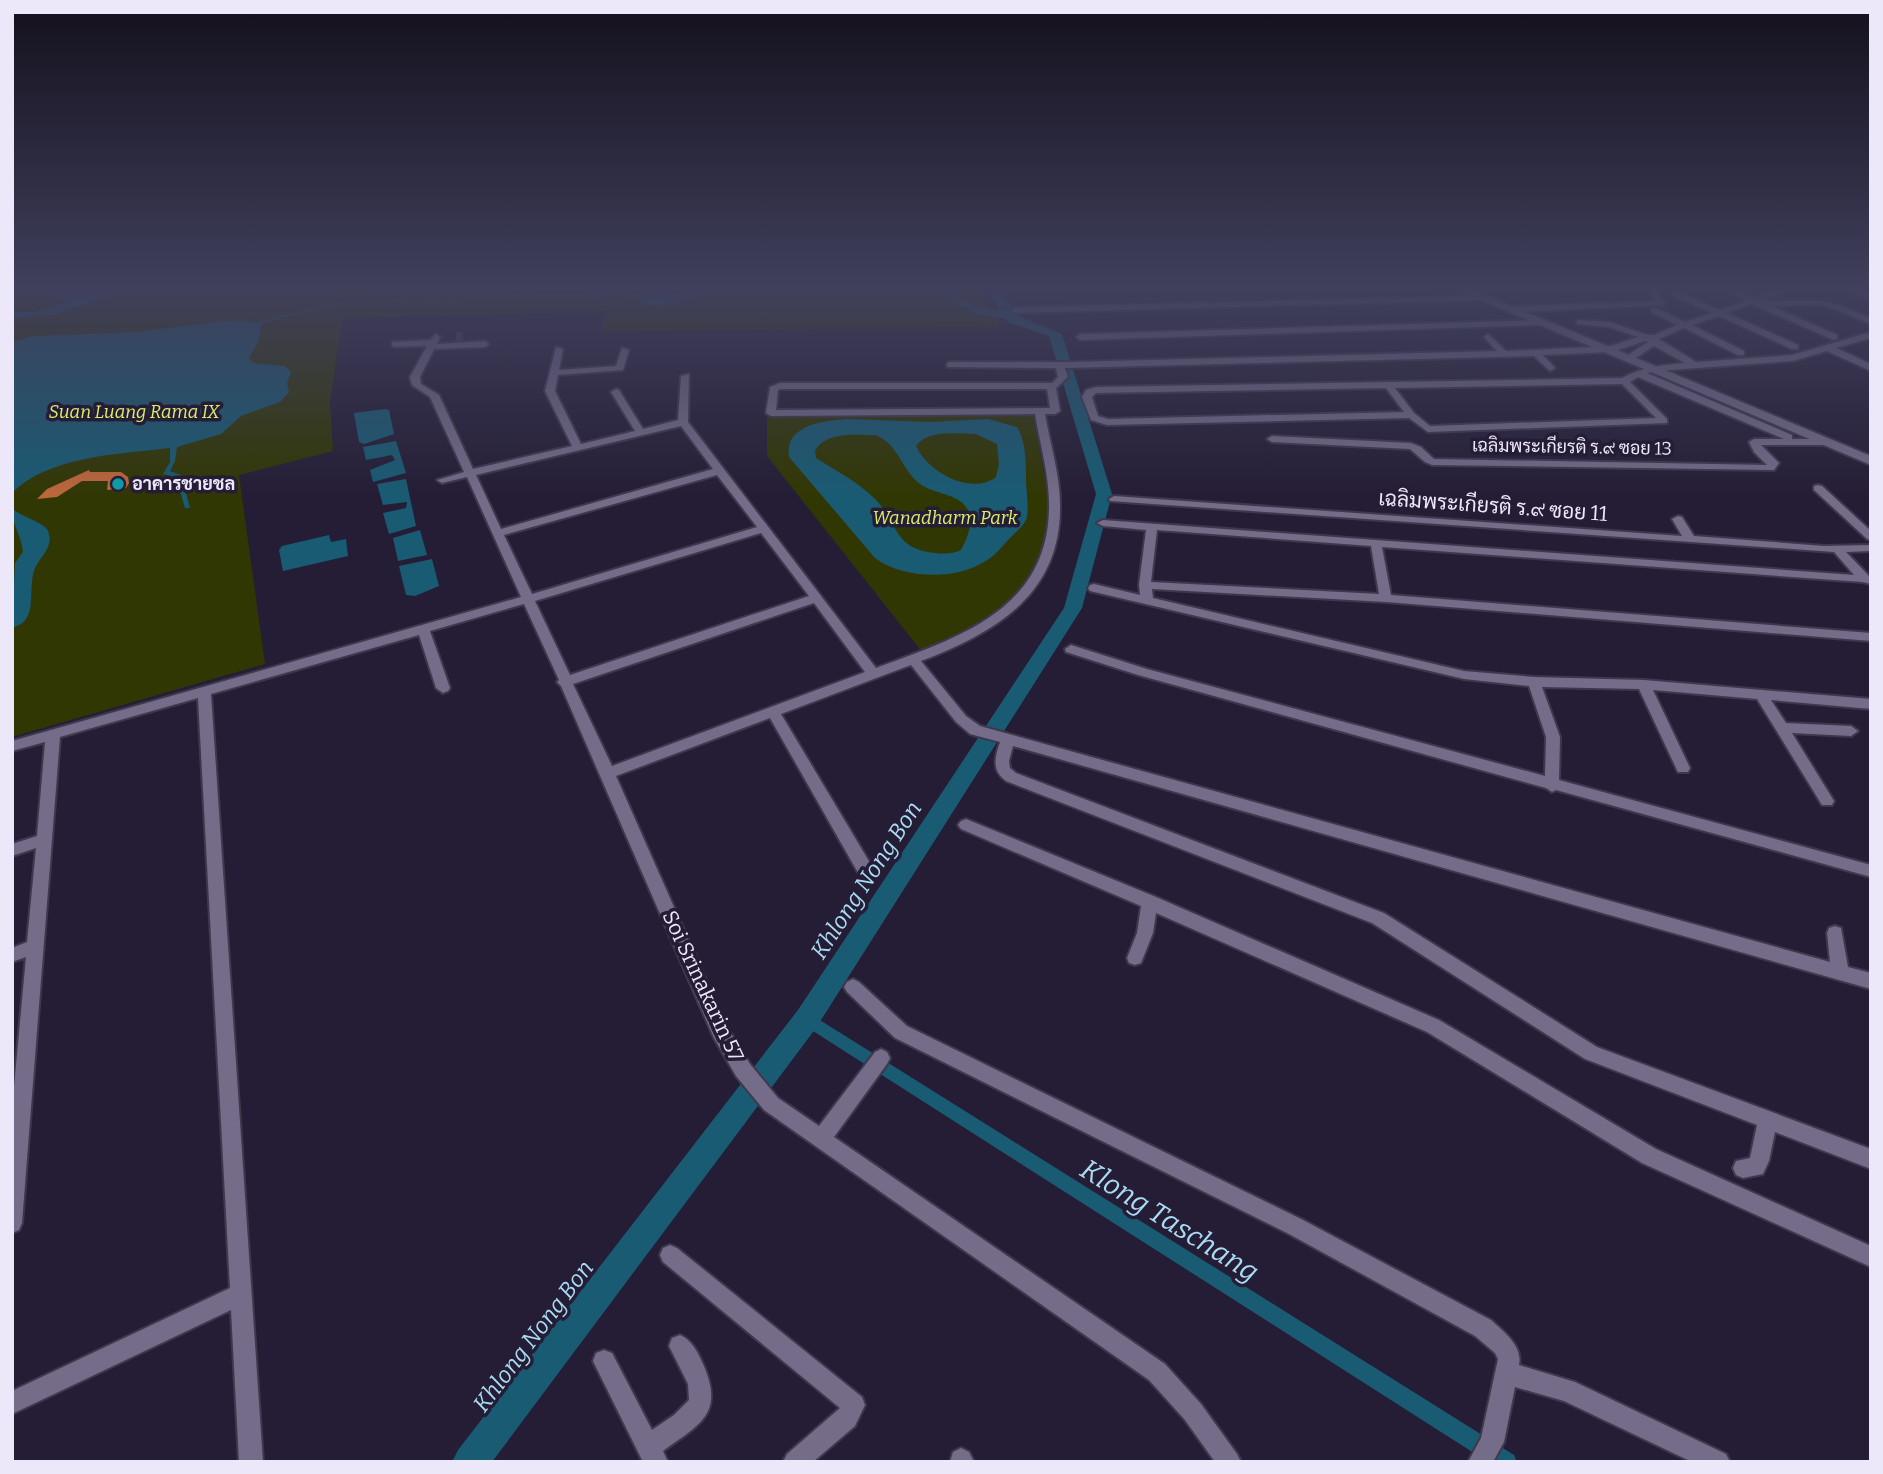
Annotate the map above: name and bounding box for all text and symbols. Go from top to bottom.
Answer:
park label: Suan Luang Rama IX [49,401,220,423]
street label: เฉลิมพระเกียรติ ร.๙ ซอย 13 [1472,432,1672,460]
place label: อาคารชายชล [132,473,235,495]
marker: อาคารชายชล [110,476,126,492]
street label: เฉลิมพระเกียรติ ร.๙ ซอย 11 [1378,485,1609,527]
park label: Wanadharm Park [872,507,1018,529]
water label: Khlong Nong Bon [805,796,927,964]
street label: Soi Srinakarin 57 [657,906,750,1066]
water label: Klong Taschang [1075,1152,1265,1288]
water label: Khlong Nong Bon [467,1255,599,1417]

